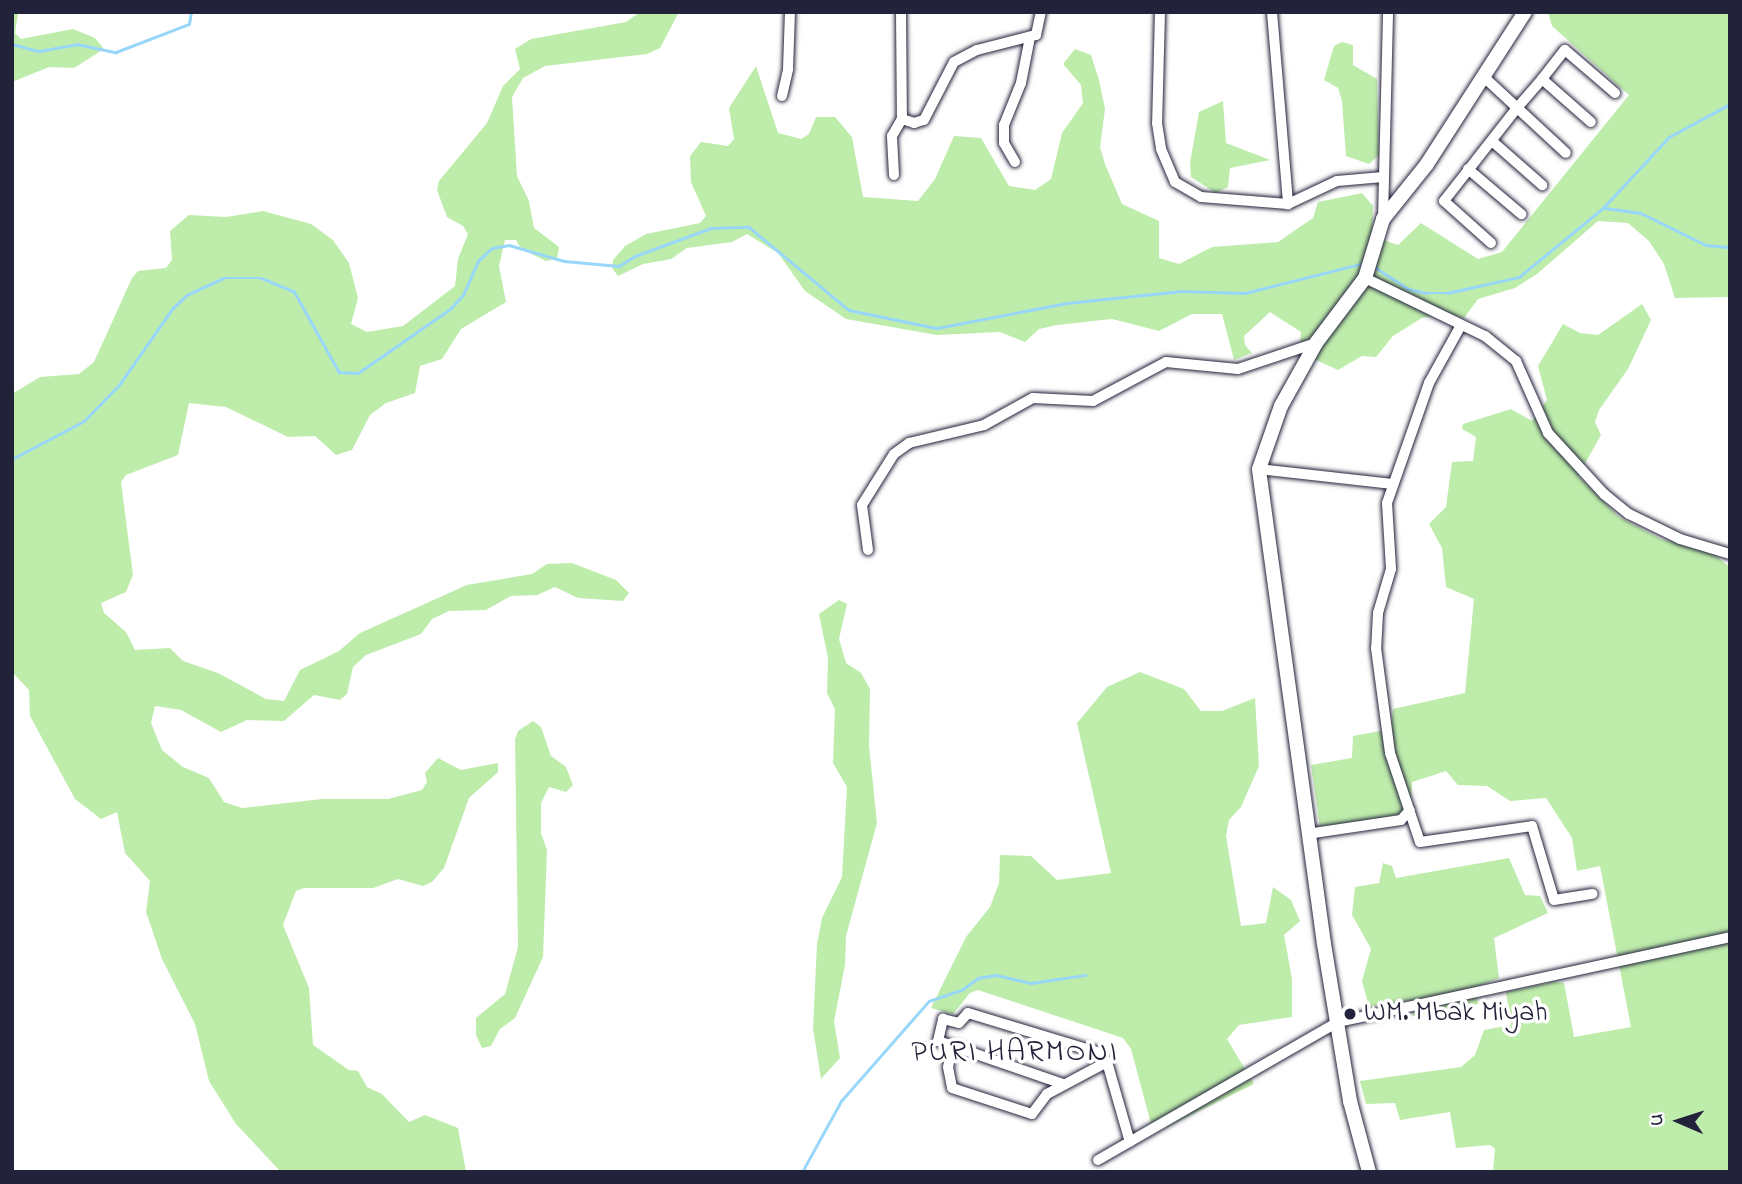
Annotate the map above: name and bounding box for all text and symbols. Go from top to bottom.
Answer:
place label: WM. Mbak Miyah [1364,997,1548,1031]
marker: WM. Mbak Miyah [1342,1006,1358,1022]
district label: PURI HARMONI [913,1035,1117,1071]
north arrow [1644,1086,1714,1156]
text: U [1644,1113,1671,1127]

